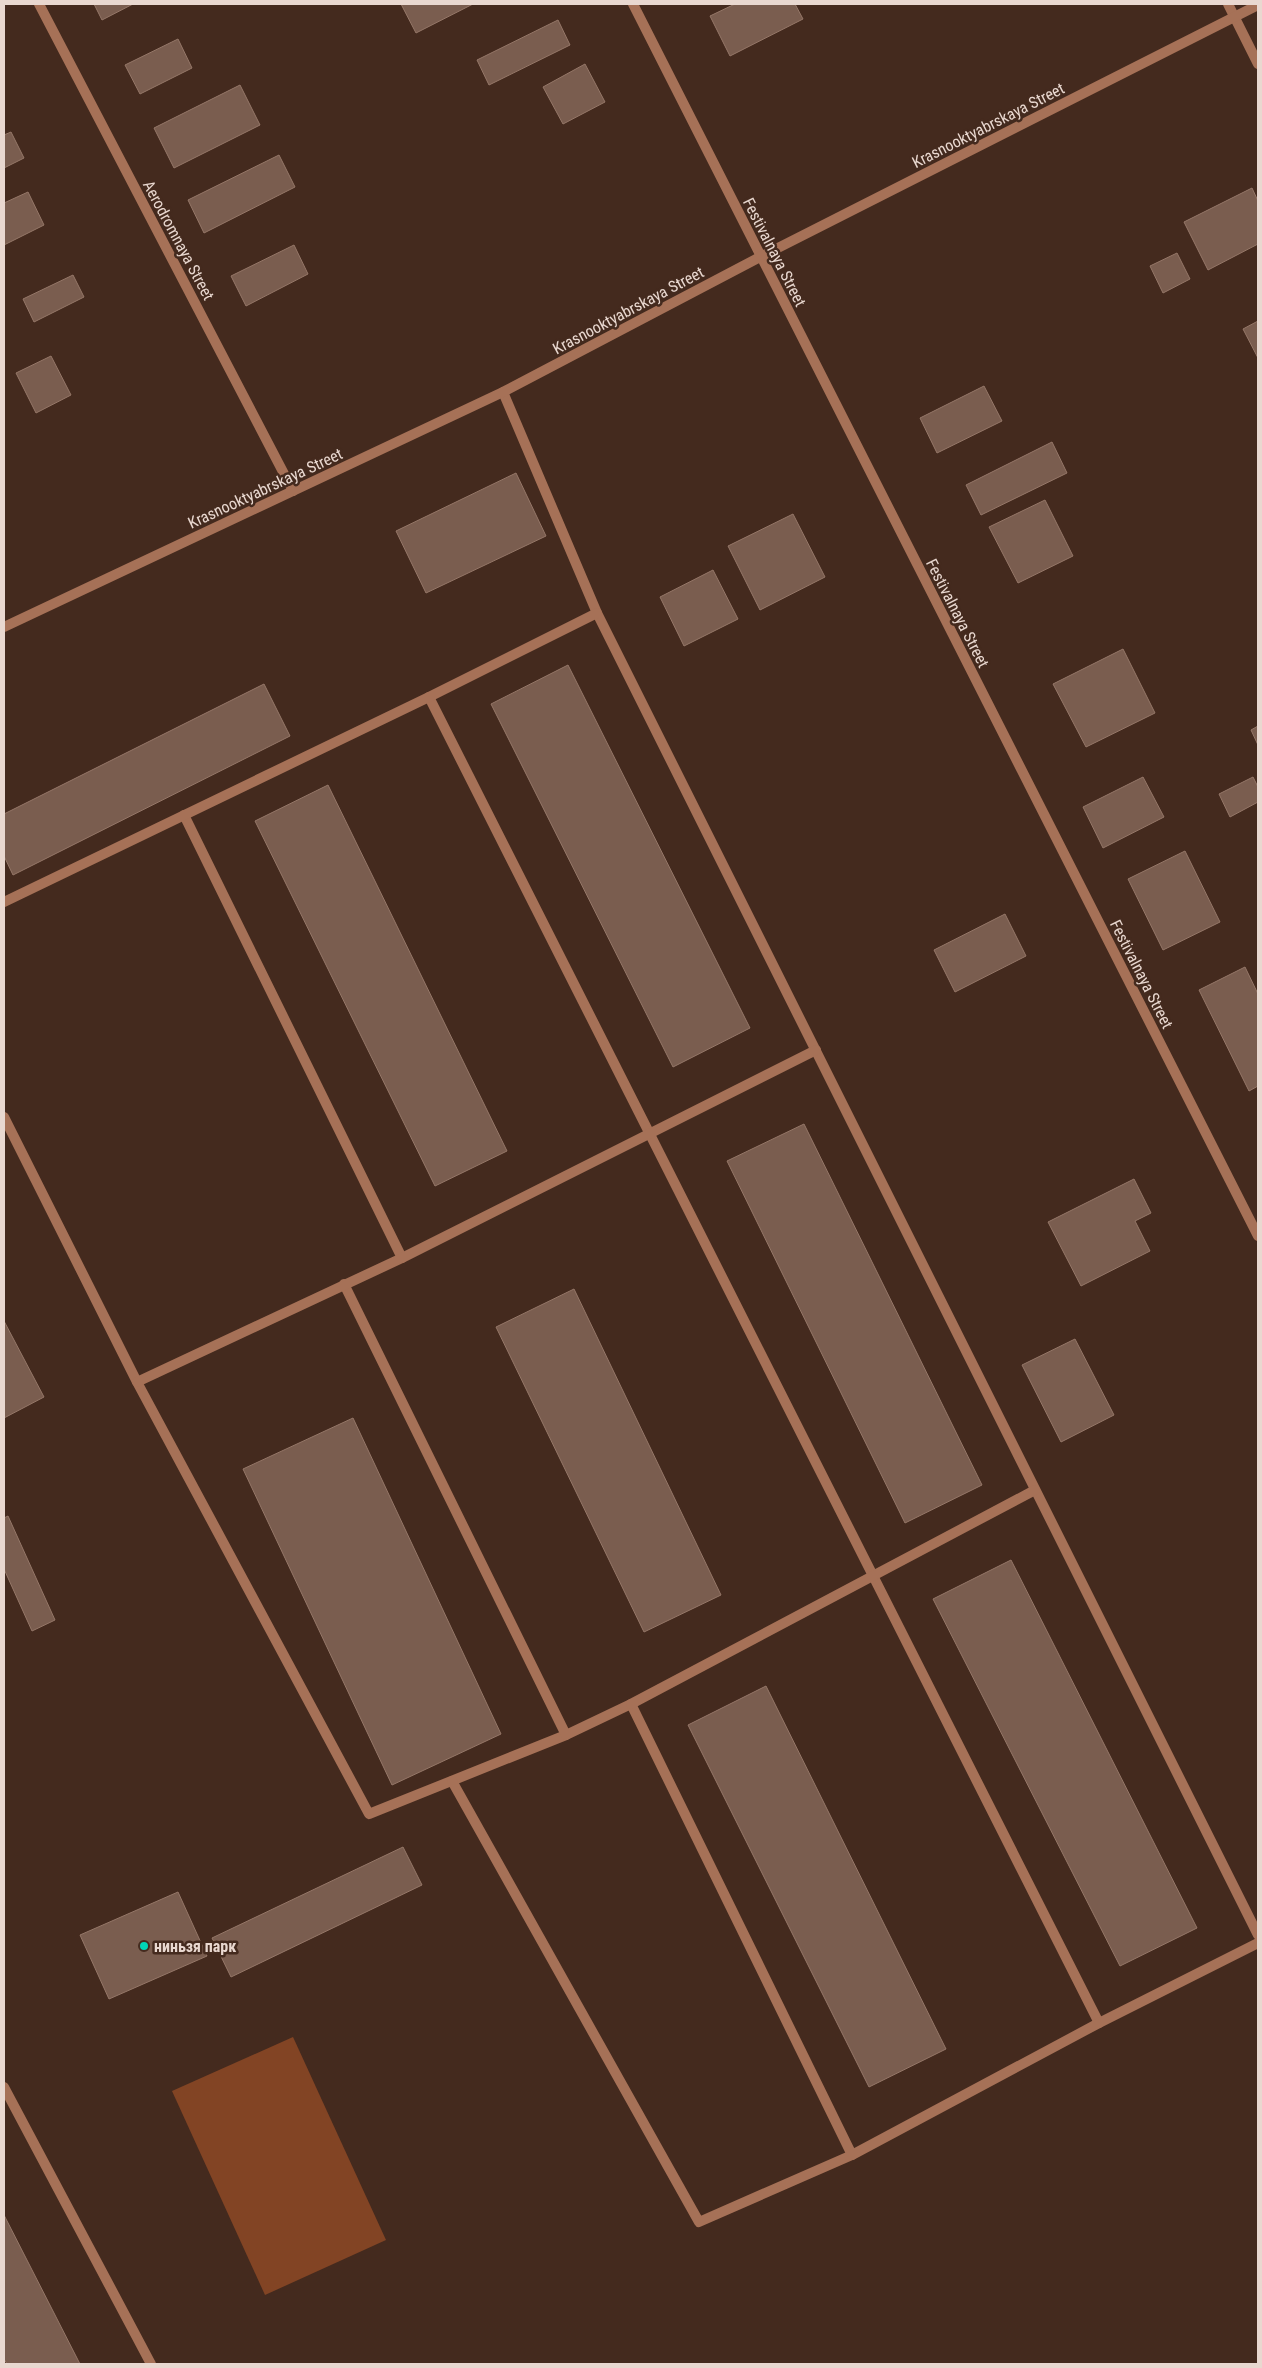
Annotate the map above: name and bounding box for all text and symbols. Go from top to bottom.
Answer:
street label: Krasnooktyabrskaya Street [909,79,1068,172]
street label: Aerodromnaya Street [139,177,218,304]
street label: Festivalnaya Street [739,195,810,310]
street label: Krasnooktyabrskaya Street [549,262,707,358]
street label: Krasnooktyabrskaya Street [185,444,346,533]
street label: Festivalnaya Street [922,556,993,671]
street label: Festivalnaya Street [1106,917,1177,1032]
place label: ниньзя парк [154,1937,236,1956]
marker: ниньзя парк [138,1940,150,1952]

